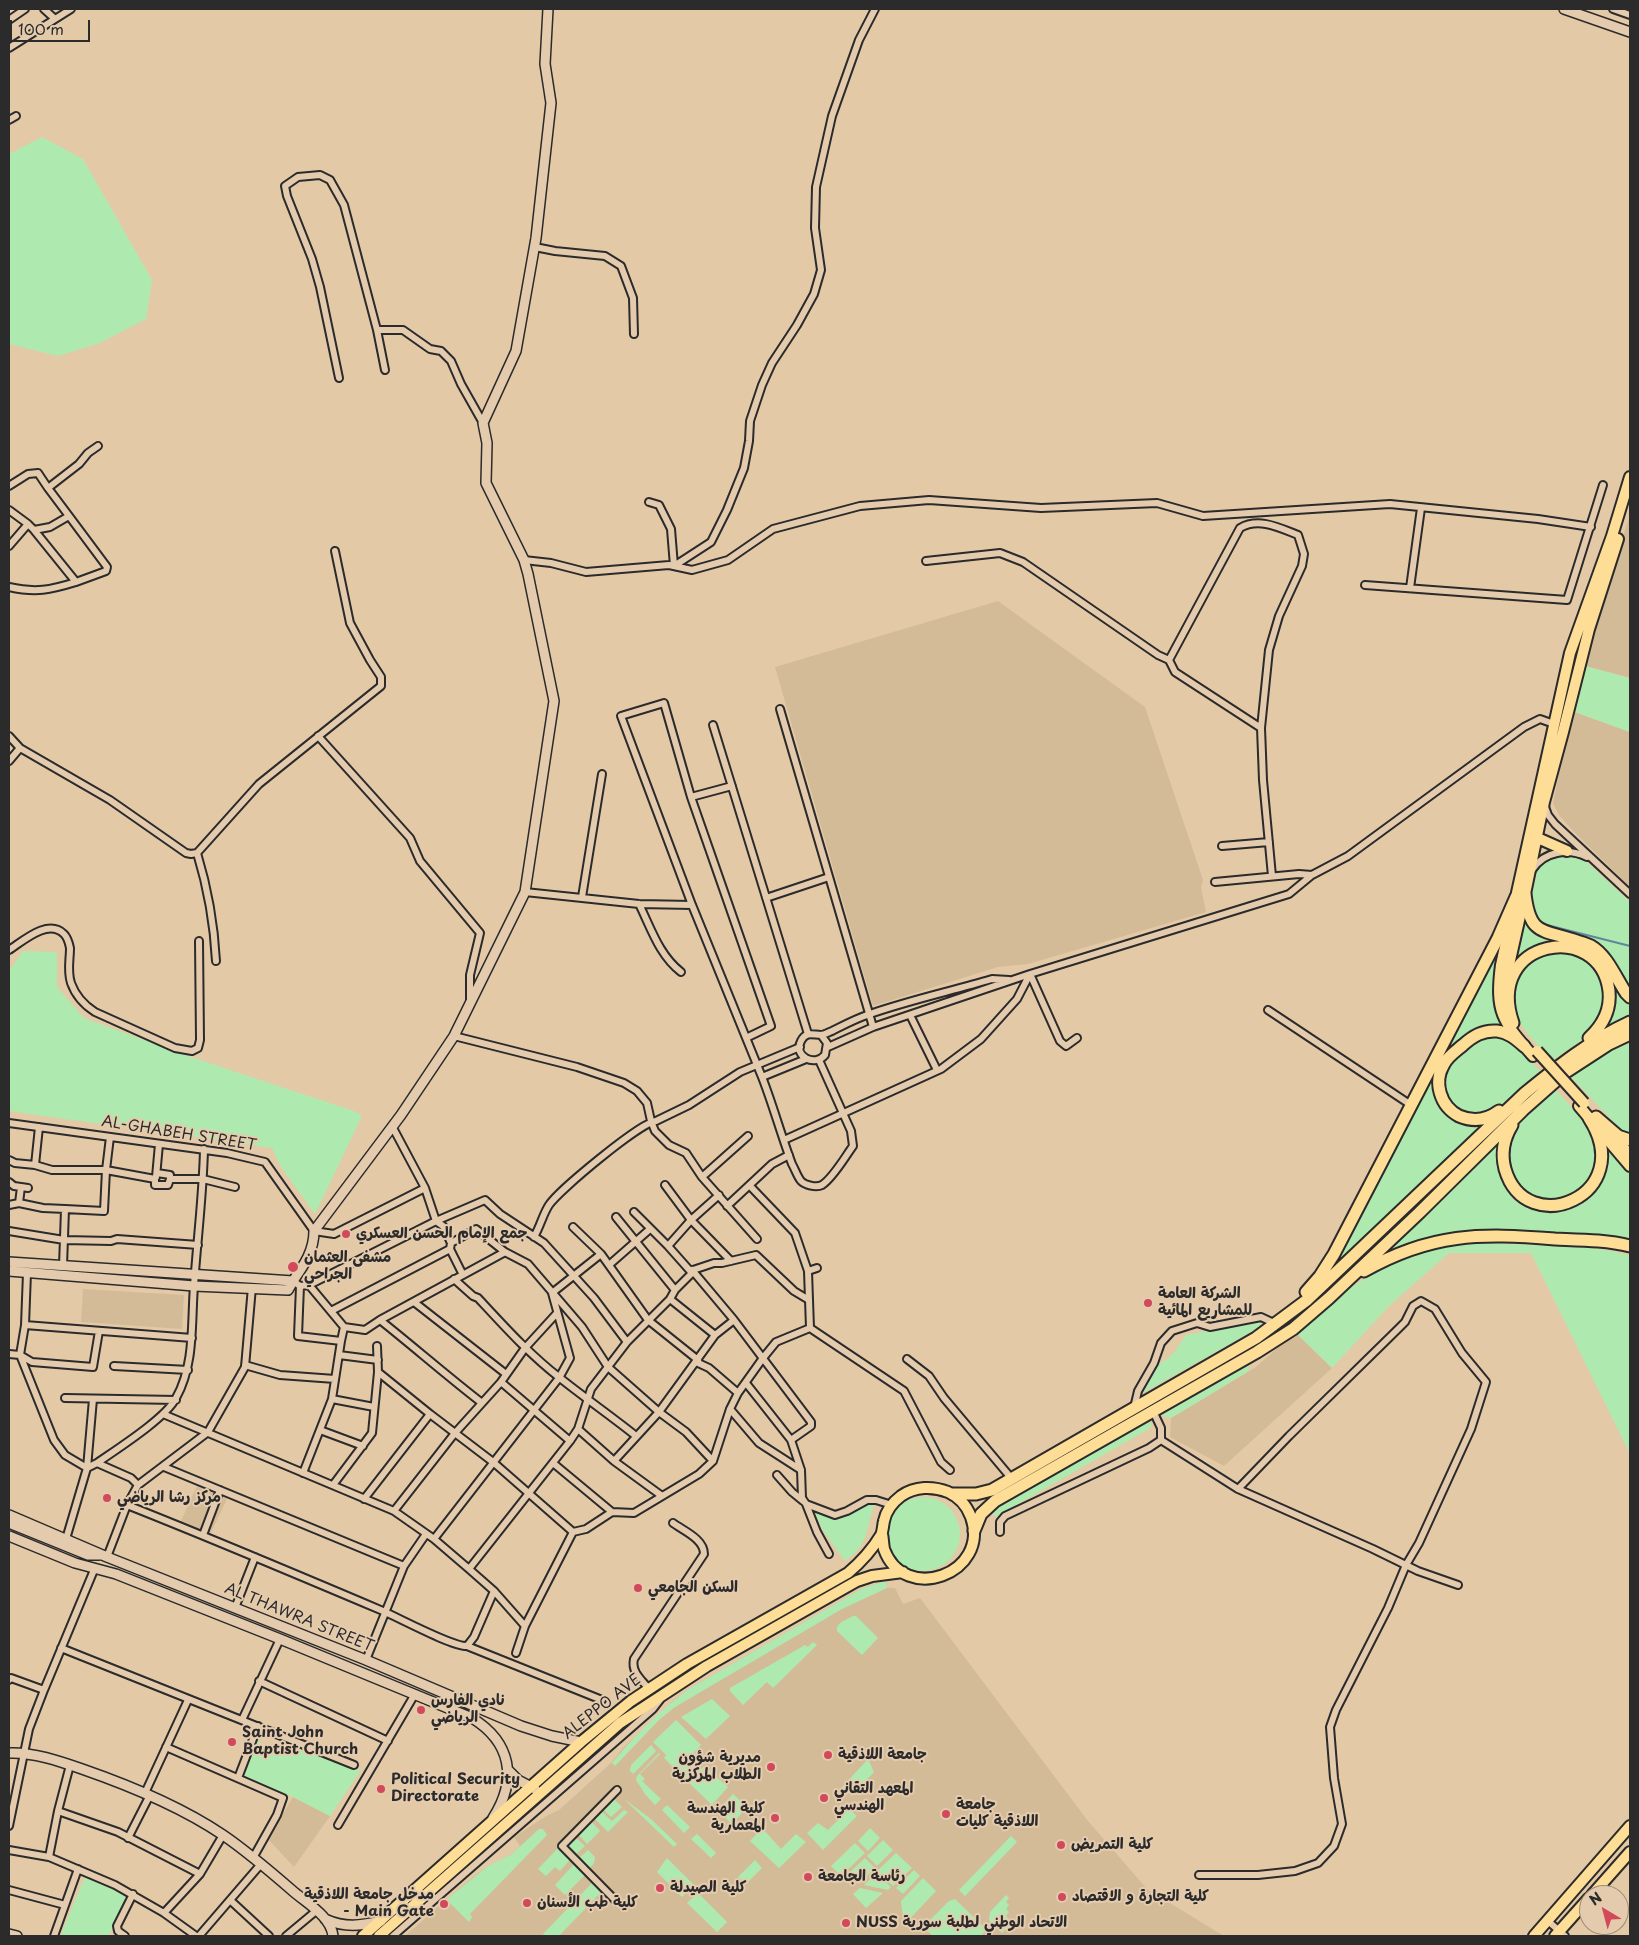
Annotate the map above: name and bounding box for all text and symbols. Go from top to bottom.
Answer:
scale bar [12,10,92,42]
text: 100 m [18,17,64,40]
street label: AL-GHABEH STREET [100,1113,258,1155]
place label: جمع الإمام الحسن العسكري [356,1225,527,1243]
marker: جمع الإمام الحسن العسكري [340,1228,352,1240]
place label: مشفى العثمان الجراحي [304,1249,391,1284]
marker: مشفى العثمان الجراحي [286,1260,300,1274]
place label: الشركة العامة للمشاريع المائية [1158,1285,1252,1320]
marker: الشركة العامة للمشاريع المائية [1142,1297,1154,1309]
place label: مركز رشا الرياضي [117,1489,221,1507]
marker: مركز رشا الرياضي [101,1492,113,1504]
place label: السكن الجامعي [648,1579,738,1597]
street label: AL THAWRA STREET [222,1580,376,1656]
marker: السكن الجامعي [632,1582,644,1594]
street label: ALEPPO AVE [559,1671,645,1743]
place label: نادي الفارس الرياضي [431,1692,505,1727]
marker: نادي الفارس الرياضي [415,1704,427,1716]
place label: Saint John Baptist Church [242,1724,358,1759]
marker: Saint John Baptist Church [226,1736,238,1748]
place label: جامعة اللاذقية [838,1746,927,1764]
place label: مديرية شؤون الطلاب المركزية [672,1749,761,1784]
marker: جامعة اللاذقية [822,1749,834,1761]
marker: مديرية شؤون الطلاب المركزية [765,1761,777,1773]
place label: Political Security Directorate [391,1771,520,1806]
place label: المعهد التقاني الهندسي [834,1780,913,1815]
marker: Political Security Directorate [375,1783,387,1795]
marker: المعهد التقاني الهندسي [818,1792,830,1804]
place label: جامعة اللاذقية كليات [956,1796,1038,1831]
place label: كلية الهندسة المعمارية [687,1800,765,1835]
marker: جامعة اللاذقية كليات [940,1808,952,1820]
marker: كلية الهندسة المعمارية [769,1812,781,1824]
place label: كلية التمريض [1071,1836,1153,1854]
marker: كلية التمريض [1055,1839,1067,1851]
place label: رئاسة الجامعة [818,1868,905,1886]
marker: رئاسة الجامعة [802,1871,814,1883]
place label: كلية الصيدلة [670,1879,746,1897]
marker: كلية الصيدلة [654,1882,666,1894]
north arrow [1579,1885,1629,1935]
place label: مدخل جامعة اللاذقية - Main Gate [304,1886,434,1921]
text: N [1585,1887,1606,1910]
place label: كلية التجارة و الاقتصاد [1072,1888,1209,1906]
marker: كلية التجارة و الاقتصاد [1056,1891,1068,1903]
place label: كلية طب الأسنان [537,1894,638,1912]
marker: كلية طب الأسنان [521,1897,533,1909]
marker: مدخل جامعة اللاذقية - Main Gate [438,1898,450,1910]
place label: NUSS الاتحاد الوطني لطلبة سورية [856,1914,1067,1932]
marker: NUSS الاتحاد الوطني لطلبة سورية [840,1917,852,1929]

